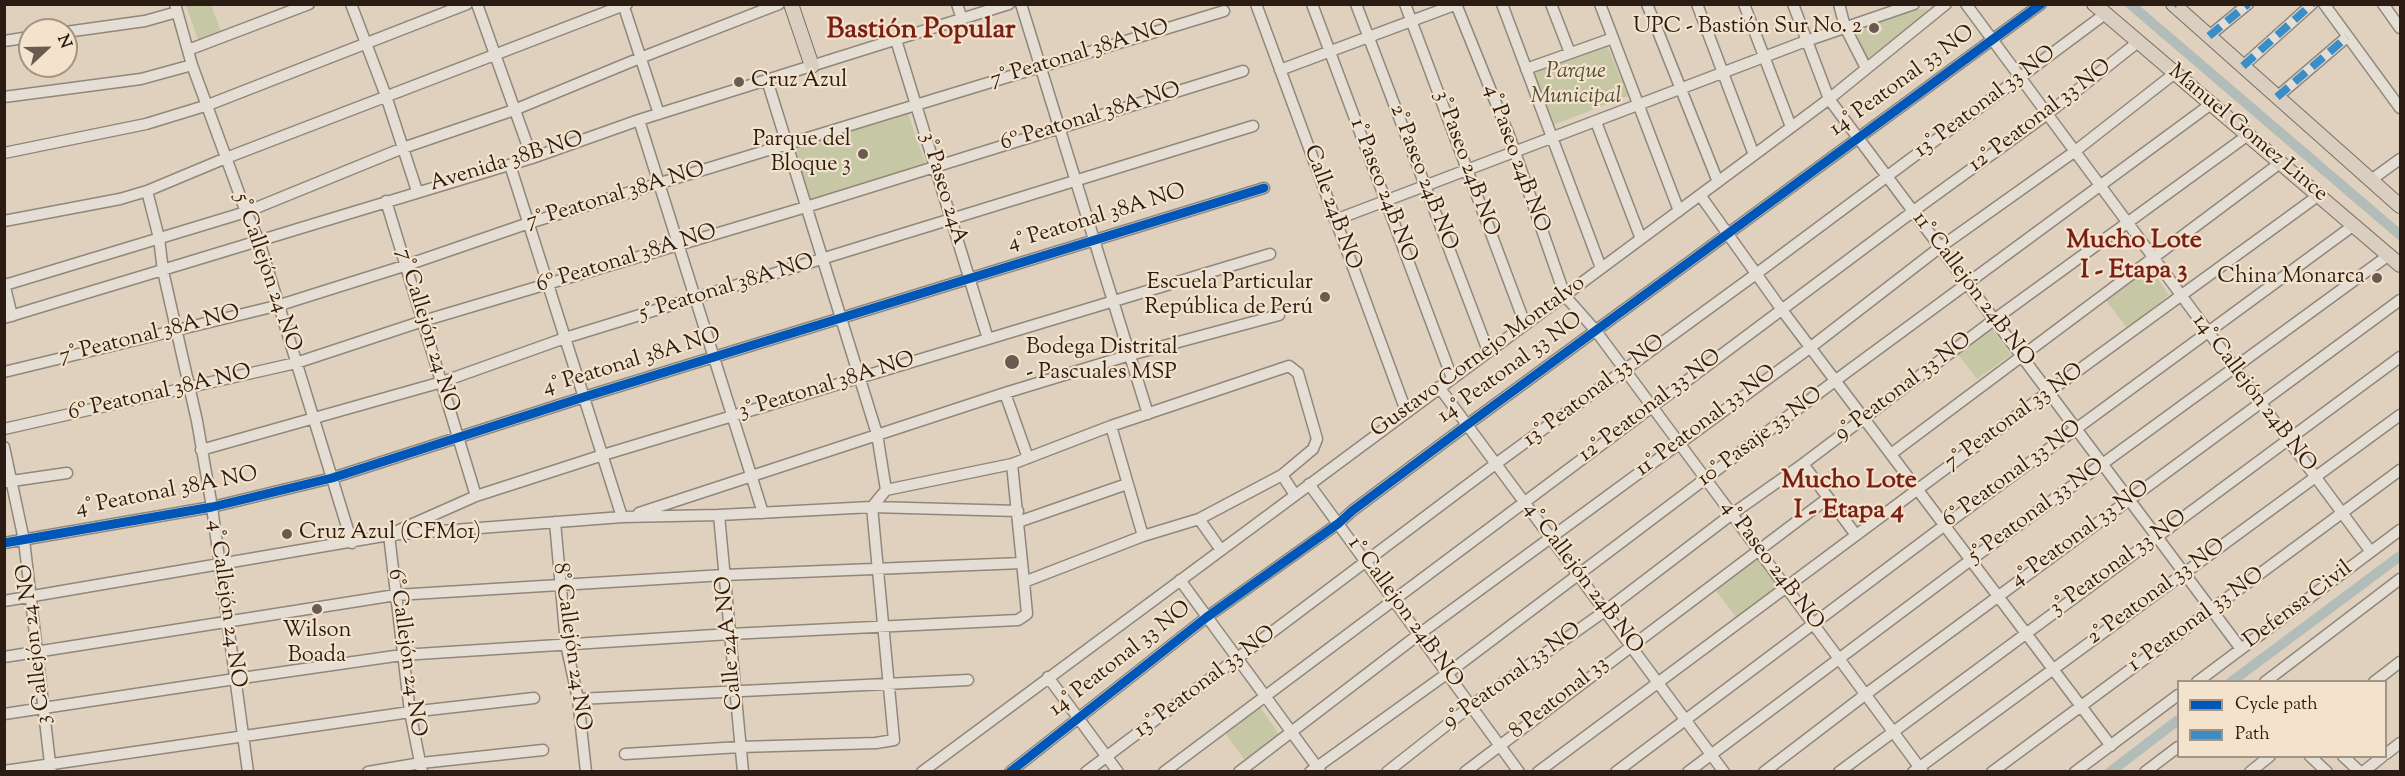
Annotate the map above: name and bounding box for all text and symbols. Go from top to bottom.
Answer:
district label: Bastión Popular [827,15,1015,49]
street label: 7° Peatonal 38A NO [988,15,1172,95]
place label: UPC - Bastión Sur No. 2 [1633,15,1862,41]
north arrow [18,18,78,78]
street label: 14° Peatonal 33 NO [1825,21,1981,143]
marker: UPC - Bastión Sur No. 2 [1867,21,1881,35]
text: N [50,32,76,52]
street label: 13° Peatonal 33 NO [1910,41,2062,165]
street label: 12° Peatonal 33 NO [1965,55,2117,179]
street label: Manuel Gomez Lince [2162,59,2332,209]
park label: Parque Municipal [1530,60,1622,112]
place label: Cruz Azul [751,69,847,95]
marker: Cruz Azul [732,75,746,89]
street label: 6º Peatonal 38A NO [998,78,1184,158]
street label: 4° Paseo 24B NO [1476,81,1554,237]
street label: 3° Paseo 24B NO [1426,88,1504,240]
street label: 2° Paseo 24B NO [1382,101,1462,255]
street label: 1° Paseo 24B NO [1342,115,1422,267]
street label: Avenida 38B NO [427,127,587,199]
place label: Parque del Bloque 3 [753,128,851,180]
street label: 3° Paseo 24A [912,130,972,248]
street label: Calle 24B NO [1296,142,1366,274]
marker: Parque del Bloque 3 [856,147,870,161]
street label: 7° Peatonal 38A NO [524,157,708,237]
street label: 4° Peatonal 38A NO [1005,179,1189,259]
street label: 5° Callejón 24 NO [227,190,305,356]
street label: 11° Callejón 24B NO [1905,207,2039,373]
street label: 6º Peatonal 38A NO [534,220,720,300]
district label: Mucho Lote I - Etapa 3 [2066,227,2202,288]
street label: 7° Callejón 24 NO [389,246,463,416]
street label: 5° Peatonal 38A NO [636,250,818,328]
place label: China Monarca [2217,265,2365,291]
place label: Escuela Particular República de Perú [1144,271,1313,322]
street label: Gustavo Cornejo Montalvo [1367,271,1591,445]
marker: China Monarca [2370,271,2384,285]
marker: Escuela Particular República de Perú [1318,290,1332,304]
street label: 7° Peatonal 38A NO [57,301,243,371]
street label: 14° Peatonal 33 NO [1433,308,1589,430]
street label: 14° Callejón 24B NO [2185,310,2321,478]
street label: 4° Peatonal 38A NO [540,323,724,403]
street label: 9° Peatonal 33 NO [1830,328,1978,448]
street label: 13° Peatonal 33 NO [1519,330,1671,454]
place label: Bodega Distrital - Pascuales MSP [1026,336,1178,388]
street label: 12° Peatonal 33 NO [1575,345,1727,469]
street label: 3° Peatonal 38A NO [736,348,918,426]
marker: Bodega Distrital - Pascuales MSP [1003,353,1021,371]
street label: 7° Peatonal 33 NO [1940,359,2090,477]
street label: 6º Peatonal 38A NO [66,360,254,428]
street label: 11° Peatonal 33 NO [1631,361,1783,483]
street label: 10° Pasaje 33 NO [1693,382,1829,494]
street label: 6° Peatonal 33 NO [1938,416,2088,534]
street label: 5° Peatonal 33 NO [1964,454,2110,570]
street label: 4° Peatonal 38A NO [74,462,260,524]
district label: Mucho Lote I - Etapa 4 [1781,467,1917,528]
street label: 4° Peatonal 33 NO [2006,476,2156,594]
street label: 4° Paseo 24B NO [1714,496,1828,636]
street label: 4° Callejón 24B NO [1516,498,1648,660]
street label: 3° Peatonal 33 NO [2045,505,2193,623]
street label: 4° Callejón 24 NO [200,518,250,690]
place label: Cruz Azul (CFM01) [299,521,481,547]
marker: Cruz Azul (CFM01) [280,527,294,541]
street label: 1° Callejon 24B NO [1341,533,1467,693]
street label: 2° Peatonal 33 NO [2083,534,2231,652]
street label: Defensa Civil [2240,557,2358,655]
street label: 8° Callejón 24 NO [545,561,595,733]
street label: 3 Callejón 24 NO [13,562,59,726]
street label: 1° Peatonal 33 NO [2124,563,2270,679]
street label: 6° Callejón 24 NO [380,567,430,739]
street label: Calle 24A NO [712,575,750,711]
street label: 14° Peatonal 33 NO [1045,596,1197,724]
marker: Wilson Boada [310,602,324,616]
street label: 9° Peatonal 33 NO [1439,618,1587,736]
place label: Wilson Boada [282,619,352,670]
street label: 13° Peatonal 33 NO [1130,621,1282,745]
street label: 8 Peatonal 33 [1505,652,1615,746]
legend [2177,680,2387,758]
text: Cycle path [2235,692,2318,718]
text: Path [2235,722,2270,748]

